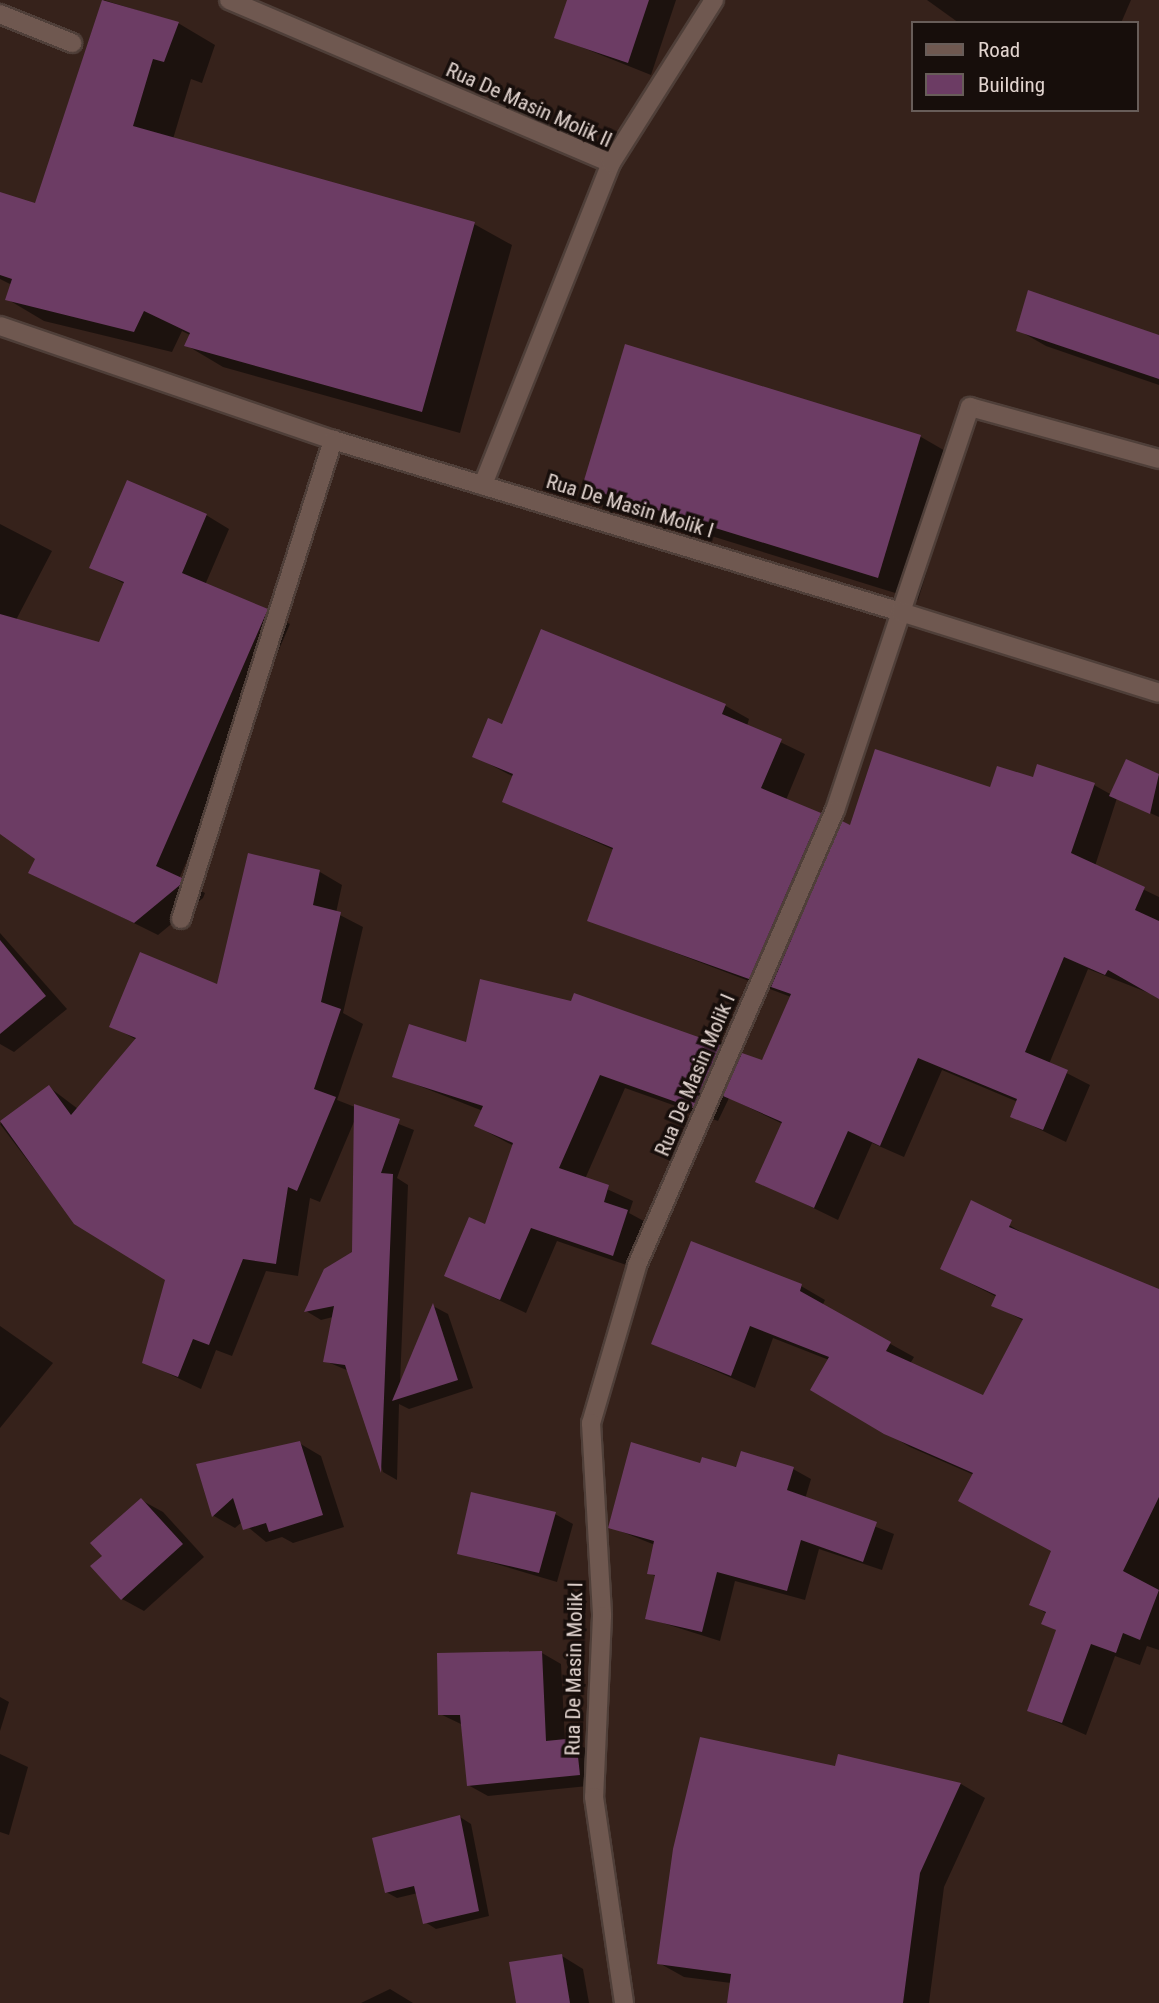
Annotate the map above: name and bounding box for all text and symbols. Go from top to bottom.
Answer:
legend [911,21,1138,112]
text: Road [978,38,1020,62]
street label: Rua De Masin Molik II [442,57,616,153]
text: Building [978,73,1045,97]
street label: Rua De Masin Molik I [543,469,717,543]
street label: Rua De Masin Molik I [649,990,741,1160]
street label: Rua De Masin Molik I [560,1582,588,1756]

